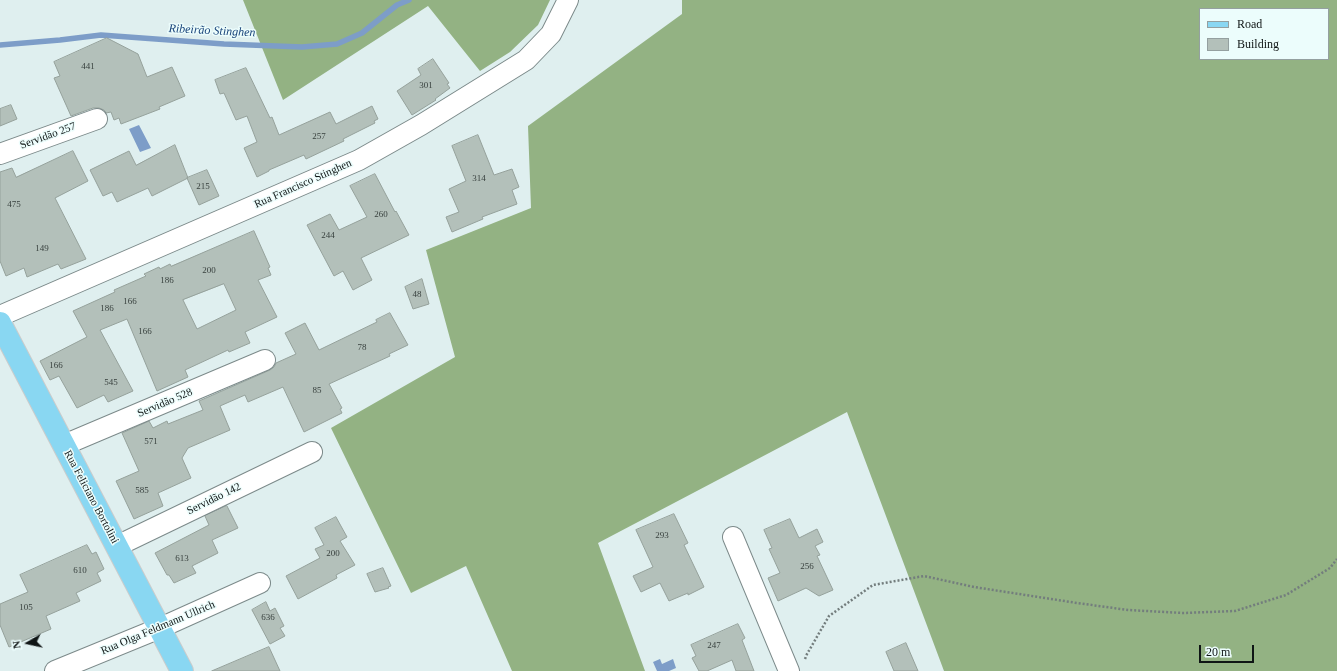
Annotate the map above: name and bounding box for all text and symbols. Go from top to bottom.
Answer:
legend [1199,8,1329,60]
text: Road [1237,17,1262,31]
water label: Ribeirão Stinghen [168,22,256,40]
text: Building [1237,37,1279,51]
house number: 441 [81,62,95,72]
house number: 301 [419,81,433,91]
street label: Servidão 257 [18,120,78,152]
house number: 257 [312,132,326,142]
street label: Rua Francisco Stinghen [252,157,354,211]
house number: 314 [472,174,486,184]
house number: 215 [196,182,210,192]
house number: 475 [7,200,21,210]
house number: 260 [374,210,388,220]
house number: 244 [321,231,335,241]
house number: 149 [35,244,49,254]
house number: 200 [202,266,216,276]
house number: 186 [160,276,174,286]
house number: 48 [412,290,422,300]
house number: 166 [123,297,137,307]
house number: 186 [100,304,114,314]
house number: 166 [138,327,152,337]
house number: 78 [358,343,366,353]
house number: 166 [49,361,63,371]
house number: 545 [104,378,118,388]
street label: Servidão 528 [136,386,194,420]
house number: 85 [312,386,322,396]
house number: 571 [144,437,158,447]
street label: Rua Feliciano Bortolini [61,448,121,546]
street label: Servidão 142 [185,480,243,518]
house number: 585 [135,486,149,496]
house number: 293 [655,531,669,541]
house number: 200 [326,549,340,559]
house number: 613 [175,554,189,564]
house number: 256 [800,562,814,572]
house number: 610 [73,566,87,576]
street label: Rua Olga Feldmann Ullrich [99,598,217,658]
house number: 105 [19,603,33,613]
house number: 636 [261,613,275,623]
north arrow [8,623,48,663]
scale bar [1201,637,1256,663]
text: N [10,640,23,650]
house number: 247 [707,641,721,651]
text: 20 m [1206,645,1230,659]

